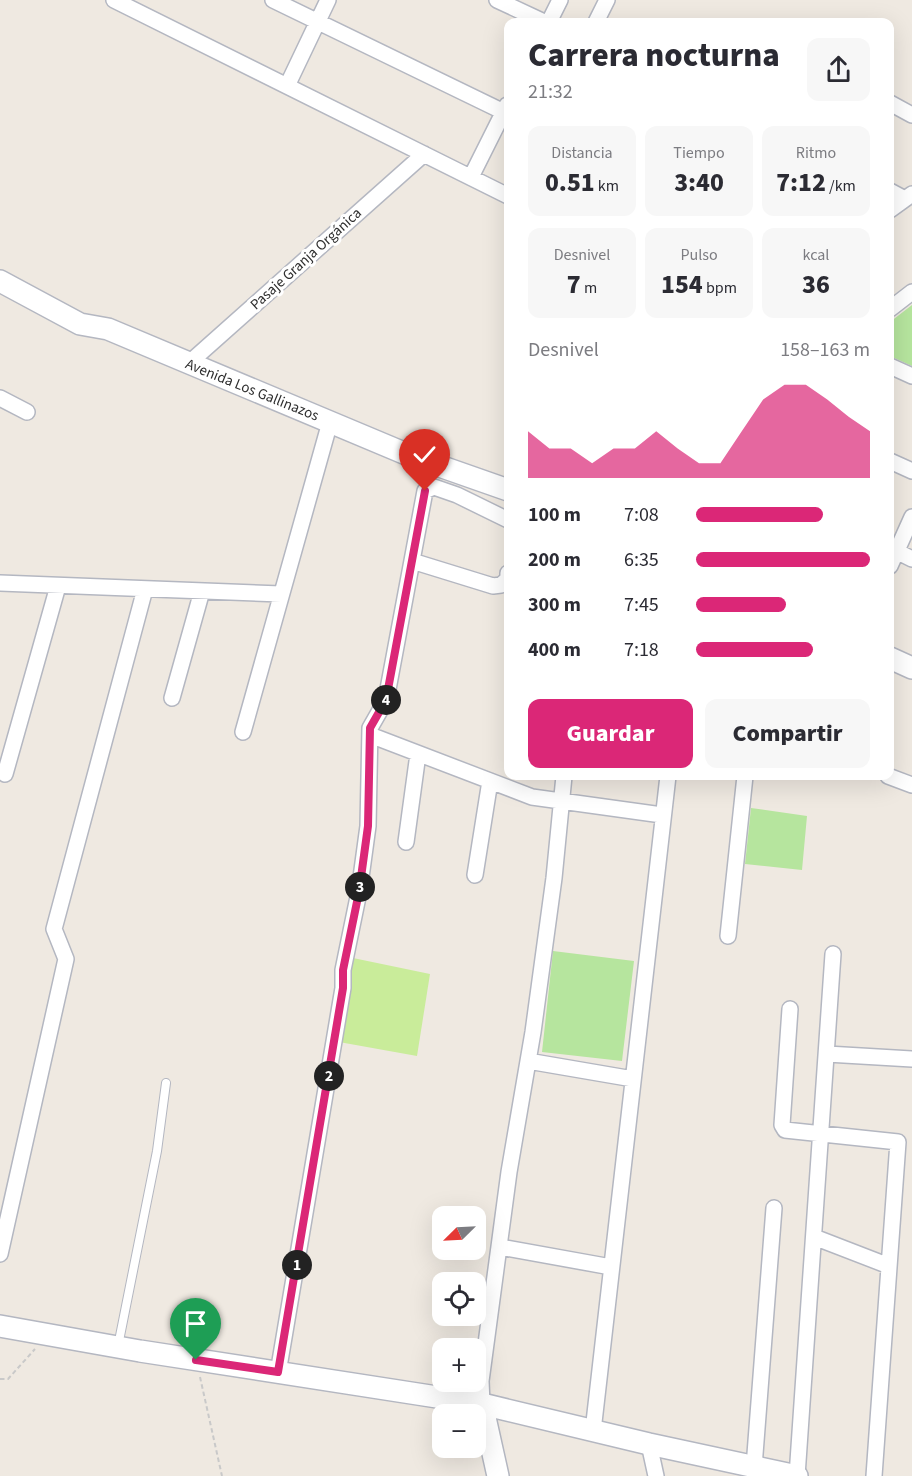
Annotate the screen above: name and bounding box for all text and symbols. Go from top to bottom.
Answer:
text: Carrera nocturna [528,32,780,79]
button: share [807,38,870,101]
text: 21:32 [528,78,573,106]
text: Distancia [551,142,613,164]
text: Tiempo [673,142,725,164]
text: Ritmo [796,142,836,164]
text: 0.51 [545,164,595,201]
text: 3:40 [674,164,724,201]
text: 7:12 [776,164,826,201]
text: km [595,175,619,197]
text: /km [826,175,856,197]
street label: Pasaje Granja Orgánica [246,203,366,315]
text: Desnivel [554,244,610,266]
text: Pulso [680,244,718,266]
text: kcal [803,244,829,266]
text: 7 [567,266,581,303]
text: 154 [661,266,703,303]
text: 36 [802,266,830,303]
text: m [581,277,597,299]
text: bpm [703,277,737,299]
text: Desnivel [528,336,599,364]
text: 158–163 m [780,336,870,364]
street label: Avenida Los Gallinazos [182,354,322,426]
pin [399,429,450,491]
icon: check [408,438,441,471]
text: 100 m [528,501,581,529]
text: 7:08 [624,501,659,529]
text: 200 m [528,546,581,574]
text: 6:35 [624,546,659,574]
text: 300 m [528,591,581,619]
text: 7:45 [624,591,659,619]
text: 400 m [528,636,581,664]
text: 7:18 [624,636,659,664]
pin: 4 [371,685,401,715]
text: 4 [382,689,390,711]
button: Guardar [528,699,693,768]
button: Compartir [705,699,870,768]
pin: 3 [345,872,375,902]
text: 3 [356,876,364,898]
pin: 2 [314,1061,344,1091]
text: 2 [325,1065,333,1087]
north arrow [432,1206,486,1260]
map controls [432,1206,486,1458]
pin: 1 [282,1250,312,1280]
text: 1 [293,1254,301,1276]
button: locate [432,1272,486,1326]
pin [170,1298,221,1360]
icon: arrive [179,1307,212,1340]
button: + [432,1338,486,1392]
button: − [432,1404,486,1458]

